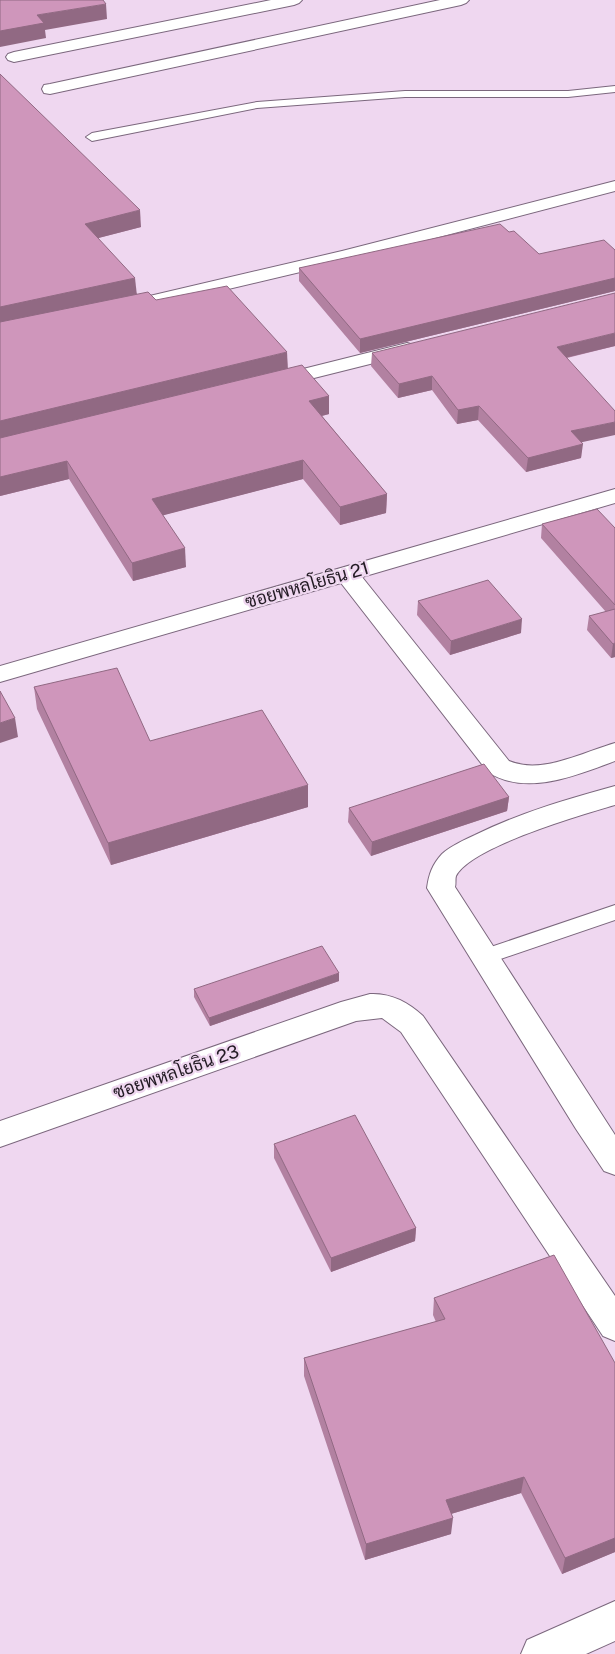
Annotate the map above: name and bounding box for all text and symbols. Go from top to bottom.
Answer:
street label: ซอยพหลโยธิน 21 [242,555,371,612]
street label: ซอยพหลโยธิน 23 [110,1038,241,1103]

